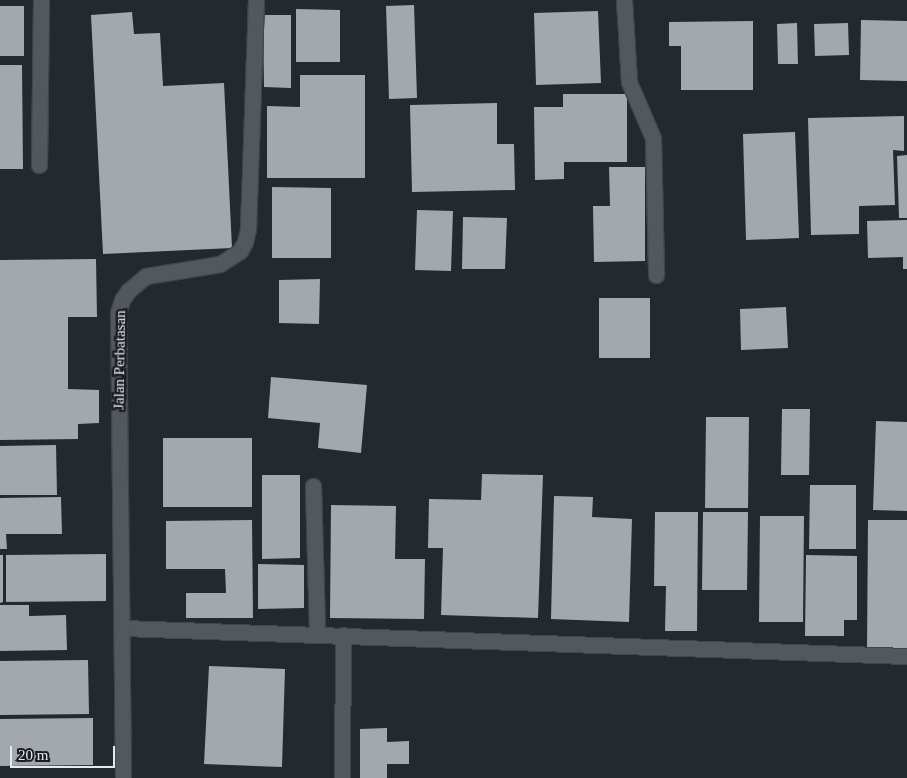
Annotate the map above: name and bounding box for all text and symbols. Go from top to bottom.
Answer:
street label: Jalan Perbatasan [110,310,130,410]
scale bar [12,736,118,768]
text: 20 m [18,747,48,763]

